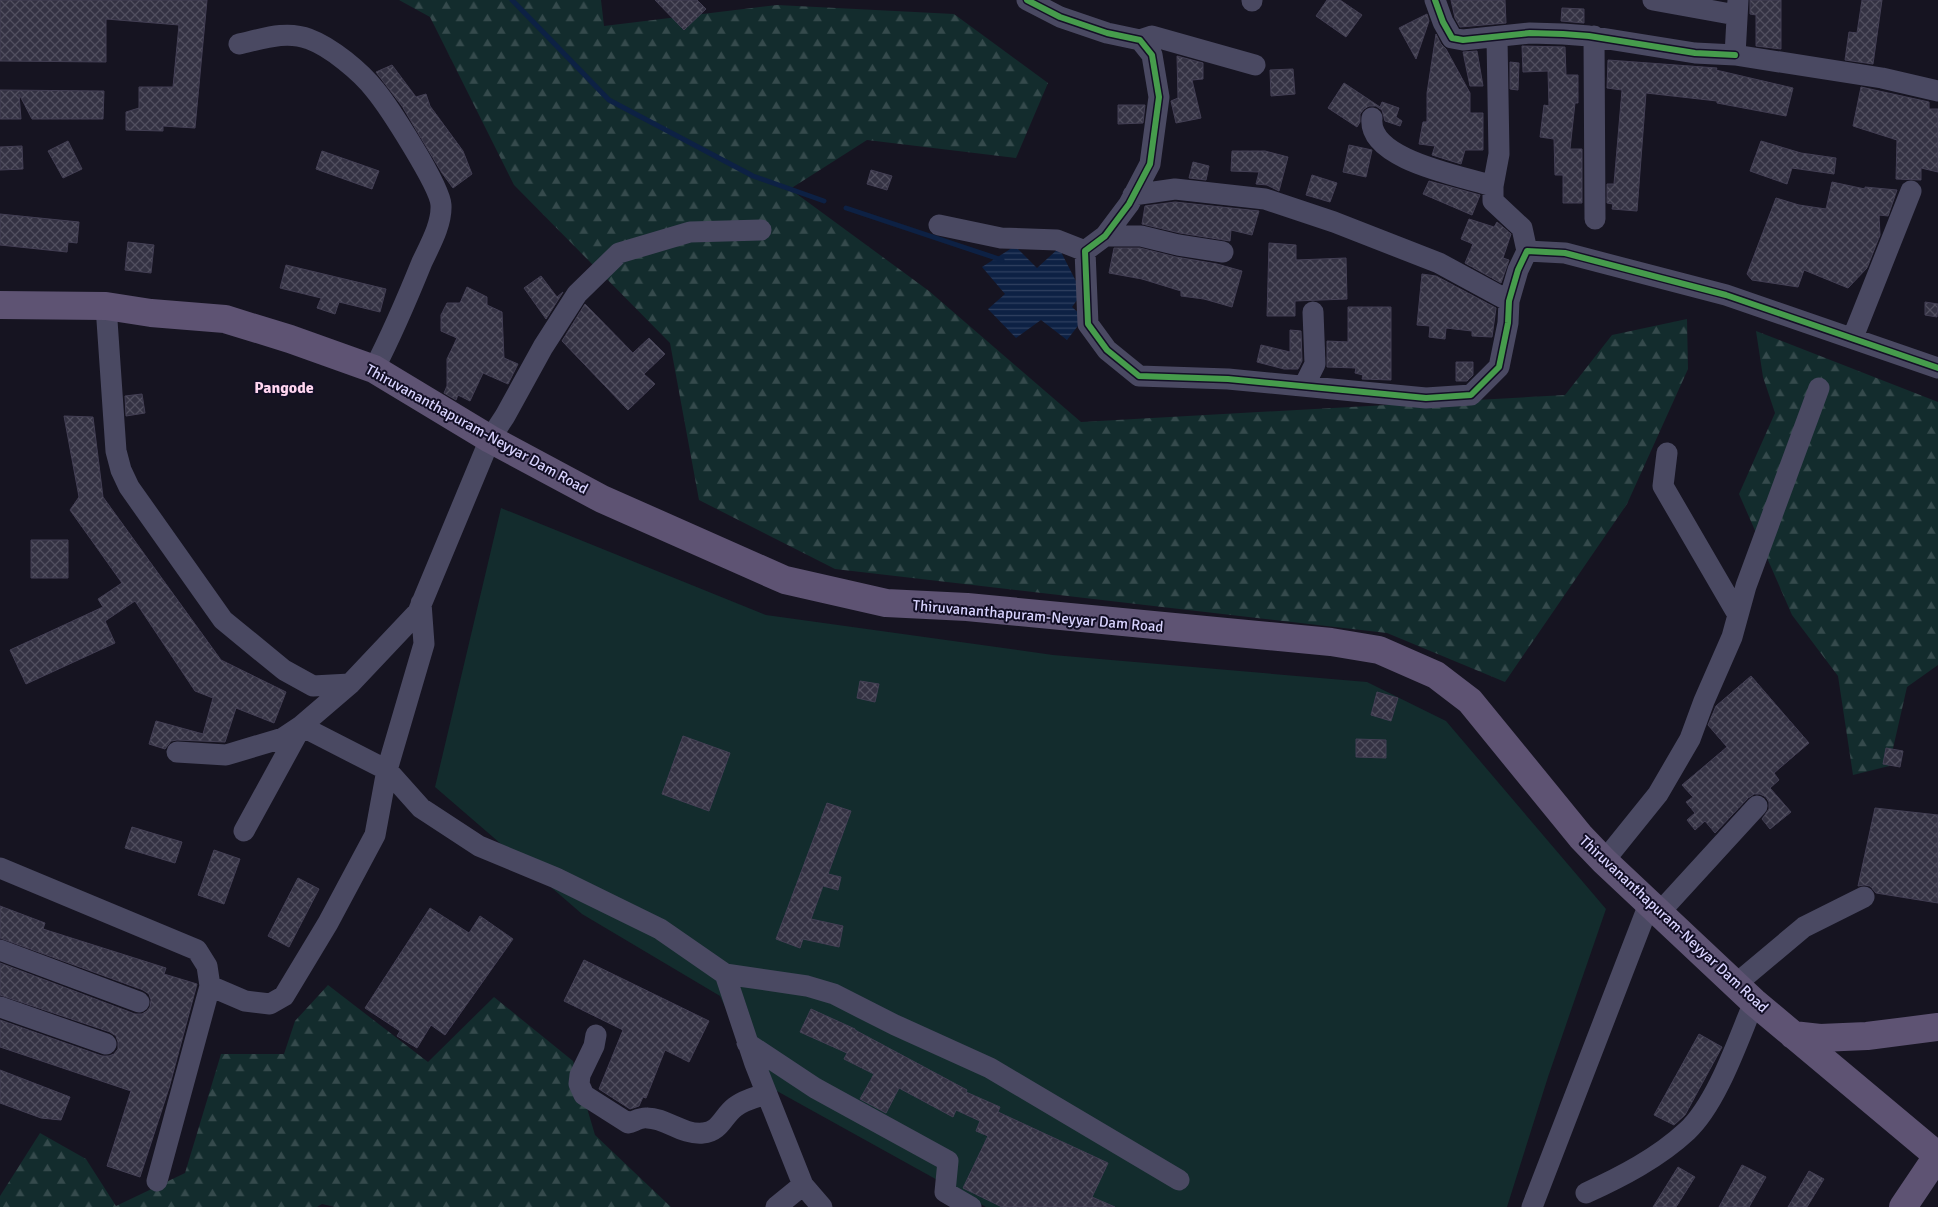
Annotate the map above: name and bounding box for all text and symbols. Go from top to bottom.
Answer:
street label: Thiruvananthapuram-Neyyar Dam Road [363,360,591,498]
district label: Pangode [254,378,314,398]
street label: Thiruvananthapuram-Neyyar Dam Road [912,596,1164,636]
street label: Thiruvananthapuram-Neyyar Dam Road [1576,832,1772,1016]

